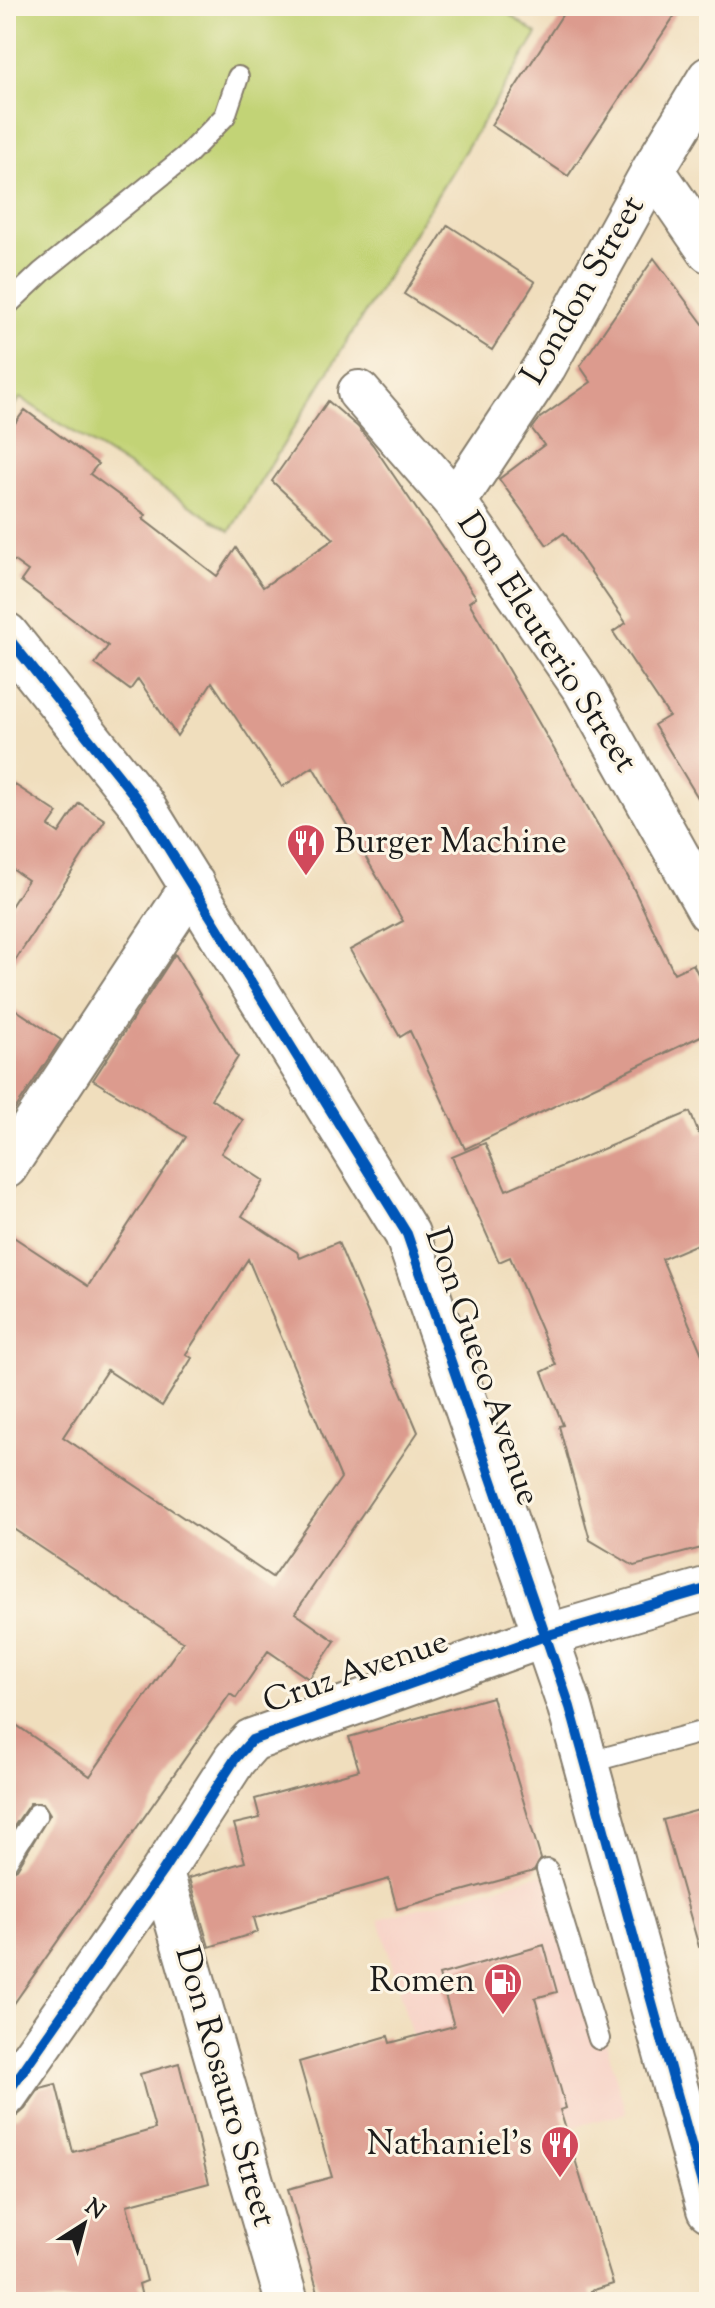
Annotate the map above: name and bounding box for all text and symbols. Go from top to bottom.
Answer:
street label: London Street [510,187,658,395]
street label: Don Eleuterio Street [443,503,649,783]
place label: Burger Machine [334,819,567,868]
restaurant icon: Burger Machine [285,822,327,877]
street label: Don Gueco Avenue [410,1221,552,1513]
street label: Cruz Avenue [257,1618,455,1728]
street label: Don Rosauro Street [161,1941,288,2233]
place label: Romen [369,1958,475,2007]
fuel station icon: Romen [482,1961,524,2016]
place label: Nathaniel's [367,2121,532,2170]
restaurant icon: Nathaniel's [539,2124,581,2179]
north arrow [44,2184,124,2264]
text: N [77,2192,111,2229]

